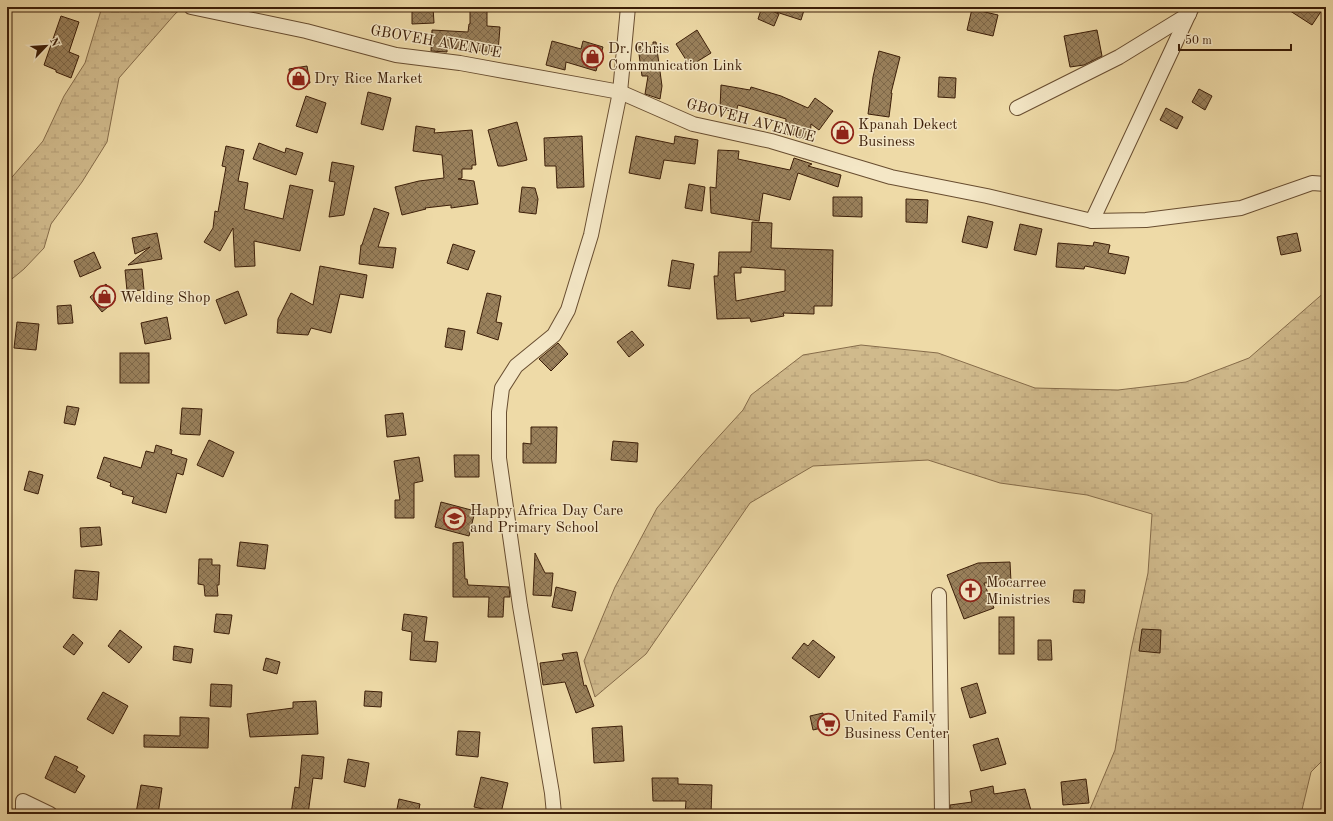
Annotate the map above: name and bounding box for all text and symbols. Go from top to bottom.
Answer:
street label: GBOVEH AVENUE [369,24,503,61]
north arrow [26,26,66,66]
scale bar [1179,26,1291,52]
text: 50 m [1185,34,1212,47]
text: N [47,36,61,49]
place label: Dr. Chris Communication Link [608,42,743,74]
shop icon: Dr. Chris Communication Link [579,44,605,70]
shop icon: Dry Rice Market [286,65,312,91]
place label: Dry Rice Market [314,72,423,87]
street label: GBOVEH AVENUE [684,97,817,146]
place label: Kpanah Dekect Business [858,118,957,150]
shop icon: Kpanah Dekect Business [830,120,856,146]
shop icon: Welding Shop [91,284,117,310]
place label: Welding Shop [120,291,211,306]
place label: Happy Africa Day Care and Primary School [470,504,623,536]
school or university icon: Happy Africa Day Care and Primary School [442,506,468,532]
place label: Mocarree Ministries [986,576,1050,608]
church icon: Mocarree Ministries [957,578,983,604]
place label: United Family Business Center [844,710,949,742]
supermarket icon: United Family Business Center [815,712,841,738]

